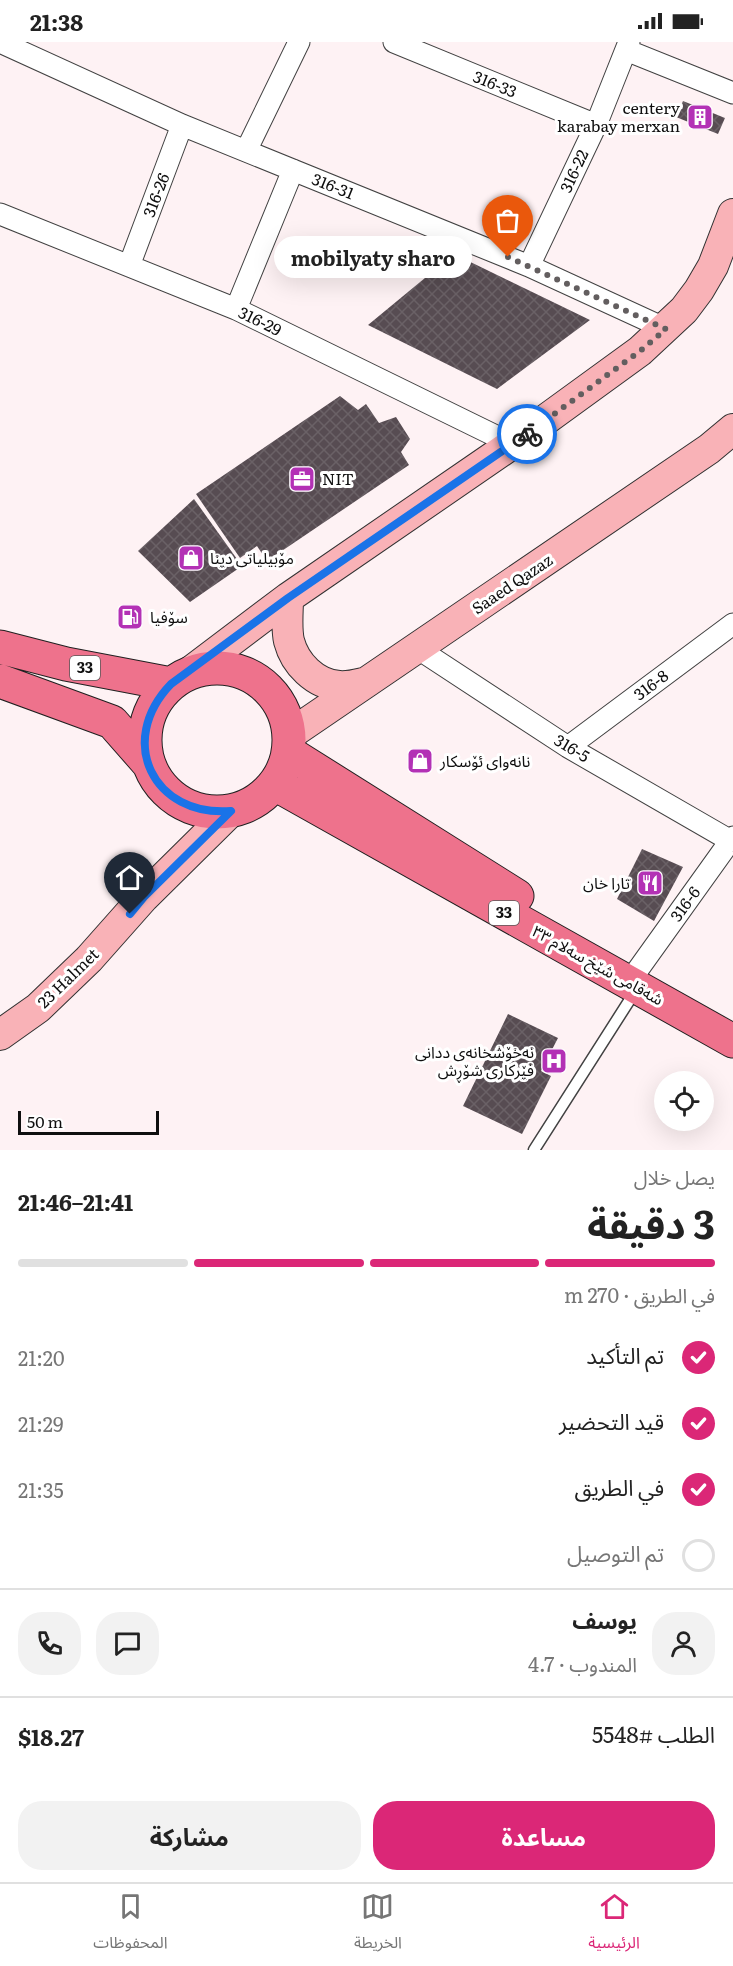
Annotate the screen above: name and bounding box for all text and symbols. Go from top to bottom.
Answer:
text: 21:38 [30,5,83,38]
street label: 316-33 [470,63,521,103]
place label: centery karabay merxan [557,95,681,137]
building icon: centery karabay merxan [685,102,715,132]
street label: 316-22 [553,145,593,196]
street label: 316-31 [309,166,359,205]
street label: 316-26 [136,169,175,220]
pin [482,195,533,257]
icon: bag [491,204,524,237]
callout: mobilyaty sharo [274,236,472,278]
text: mobilyaty sharo [291,242,455,272]
street label: 316-29 [235,299,286,341]
courier [497,404,557,464]
icon: bike [511,418,544,451]
office icon: NIT [287,464,317,494]
place label: NIT [322,466,354,490]
shop icon: مۆبیلیاتی دینا [176,543,206,573]
place label: مۆبیلیاتی دینا [210,545,294,569]
street label: Saaed Qazaz [466,547,557,619]
fuel station icon: سۆفیا [115,602,145,632]
place label: سۆفیا [150,604,188,628]
road number: 33 [70,656,100,680]
street label: 316-8 [628,663,673,705]
street label: 316-5 [550,727,595,767]
shop icon: نانەوای ئۆسکار [405,746,435,776]
place label: نانەوای ئۆسکار [439,748,530,772]
pin [104,852,155,914]
icon: home [113,861,146,894]
restaurant icon: تارا خان [635,868,665,898]
place label: تارا خان [583,870,630,894]
street label: 316-6 [663,881,705,926]
road number: 33 [489,901,519,925]
street label: شەقامی شێخ سەلام ٣٣ [528,918,668,1012]
street label: 23 Halmet [31,941,104,1013]
place label: نەخۆشخانەی ددانی فێرکاری شۆڕش [415,1039,534,1084]
hospital icon: نەخۆشخانەی ددانی فێرکاری شۆڕش [539,1046,569,1076]
map controls [654,1071,714,1131]
button: locate [654,1071,714,1131]
scale bar [18,1108,159,1136]
text: 50 m [27,1109,63,1133]
text: يصل خلال [634,1161,715,1191]
text: 21:41–21:46 [18,1185,133,1218]
text: 3 دقيقة [587,1193,715,1251]
text: في الطريق · 270 m [564,1279,715,1309]
text: تم التأكيد [586,1338,664,1371]
icon: check [682,1341,715,1374]
text: 21:20 [18,1342,64,1372]
text: قيد التحضير [559,1404,664,1437]
icon: check [682,1407,715,1440]
text: 21:29 [18,1408,63,1438]
text: في الطريق [575,1470,664,1503]
icon: check [682,1473,715,1506]
text: 21:35 [18,1474,64,1504]
text: تم التوصيل [567,1536,664,1569]
text: يوسف [572,1603,637,1636]
button: phone [18,1612,81,1675]
button: chat [96,1612,159,1675]
button: person [652,1612,715,1675]
text: المندوب · 4.7 [528,1648,637,1678]
text: الطلب #5548 [592,1717,715,1750]
text: $18.27 [18,1720,84,1753]
button: مشاركة [18,1801,361,1870]
button: مساعدة [373,1801,715,1870]
tab: المحفوظات [93,1890,168,1960]
tab: الخريطة [354,1890,402,1960]
tab: الرئيسية [588,1890,640,1960]

